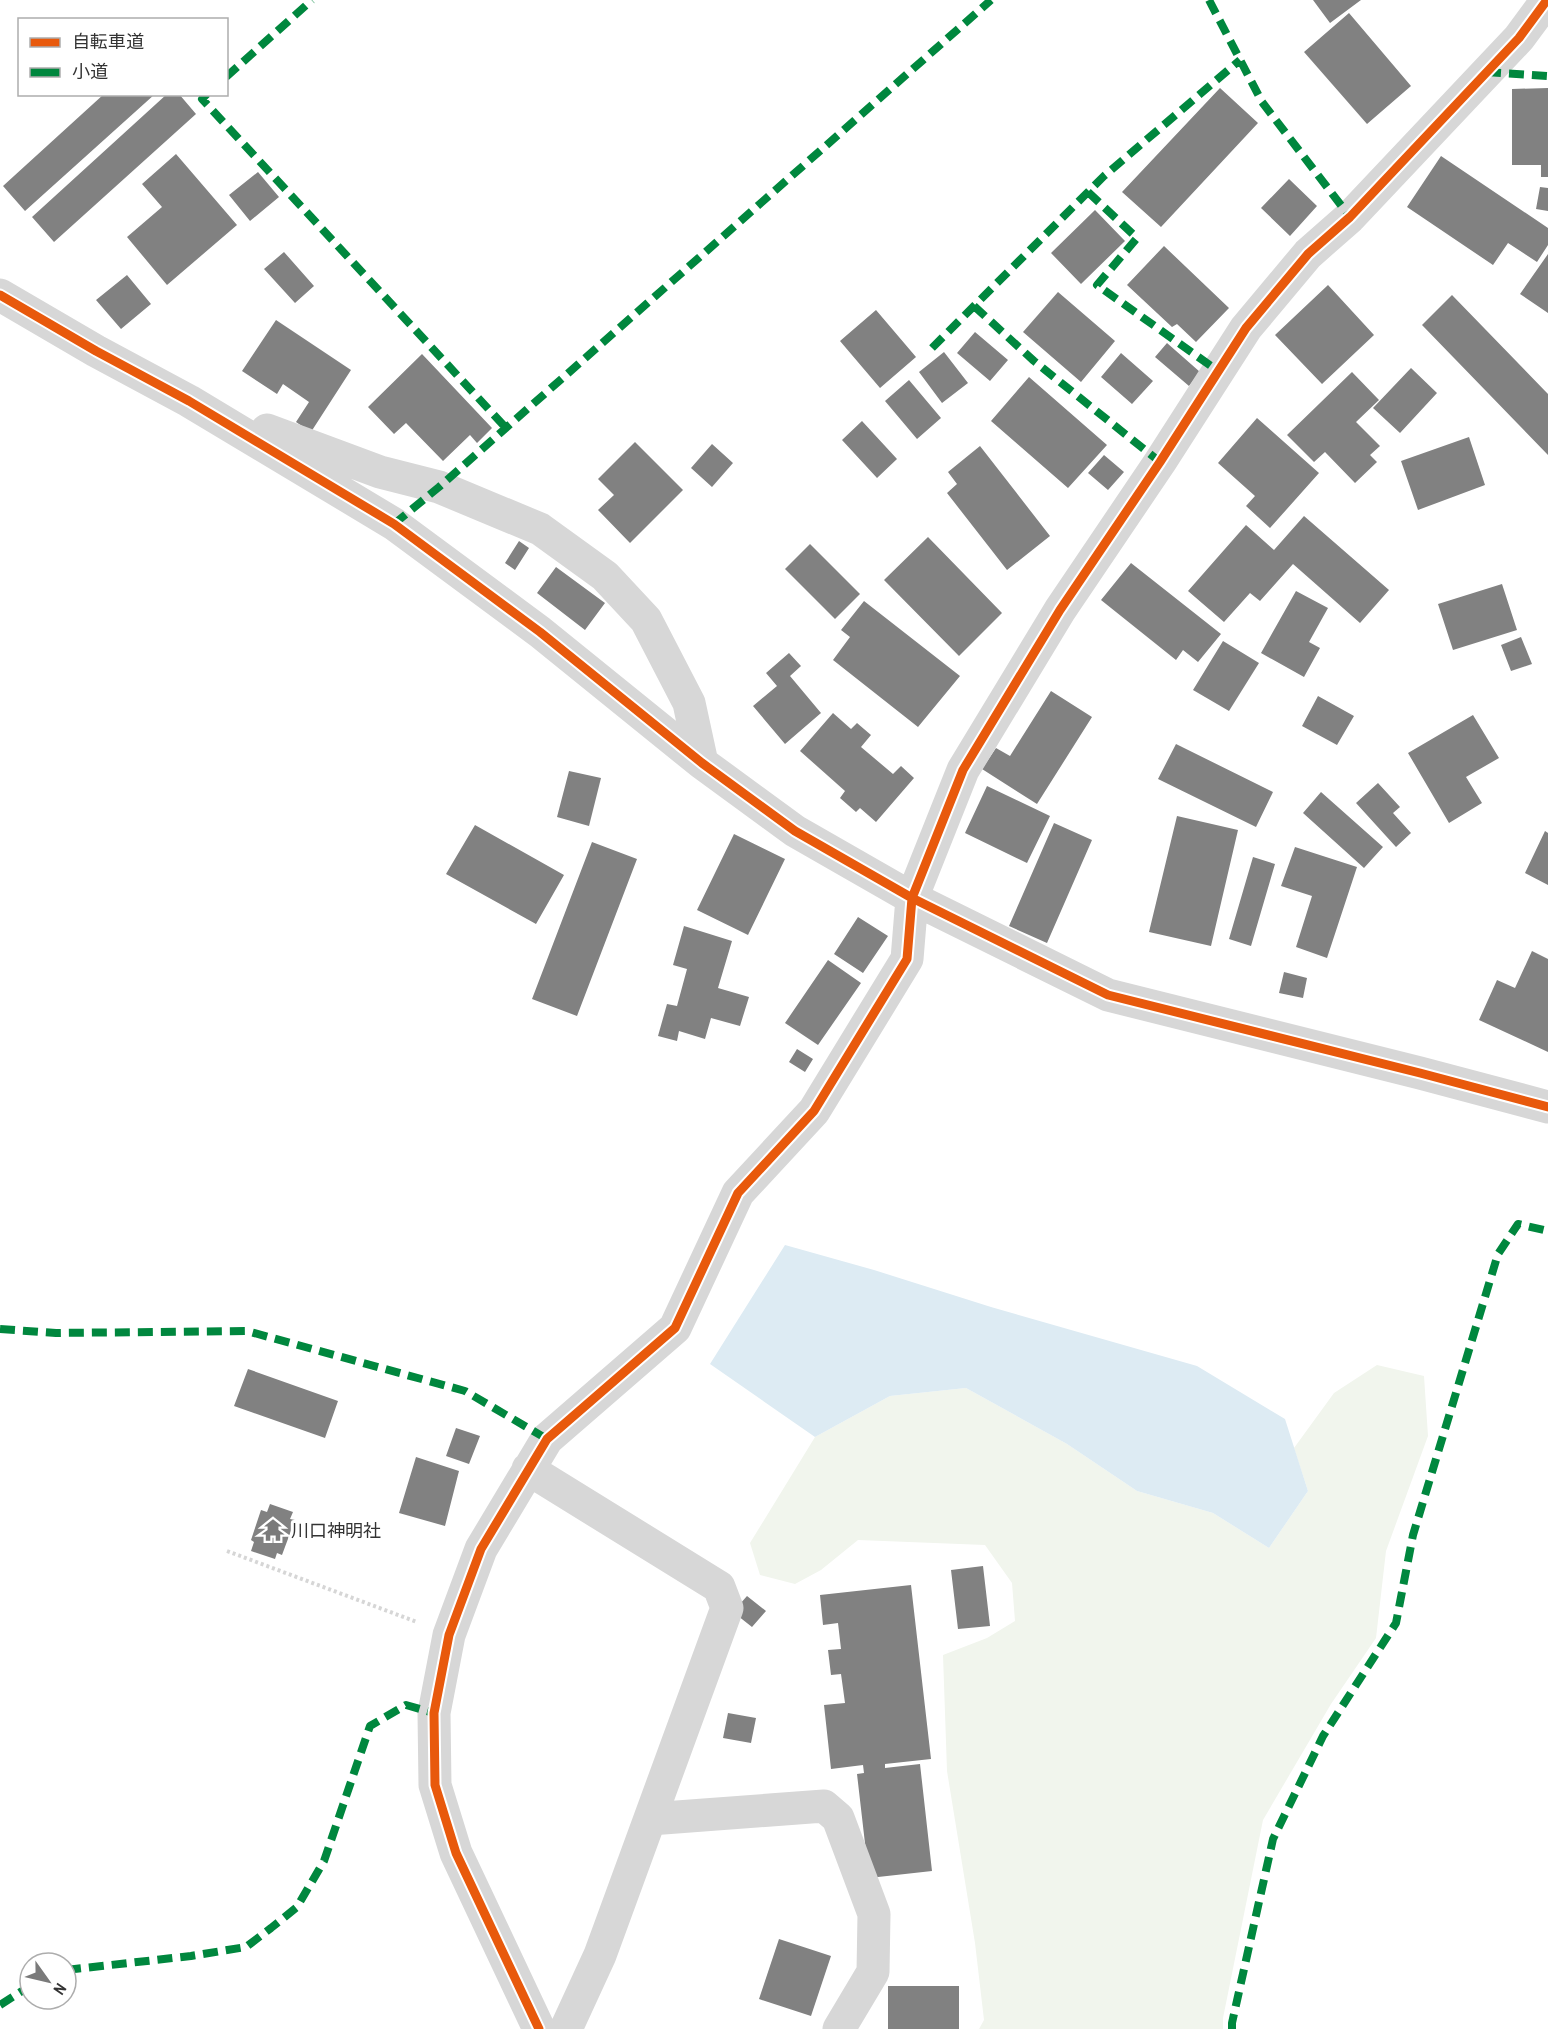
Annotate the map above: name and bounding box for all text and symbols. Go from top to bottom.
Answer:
legend [18,18,228,96]
text: 自転車道 [72,29,144,54]
text: 小道 [72,59,108,84]
temple icon: 川口神明社 [260,1517,286,1543]
place label: 川口神明社 [291,1518,381,1543]
north arrow [18,1951,78,2011]
text: N [49,1979,72,1999]

